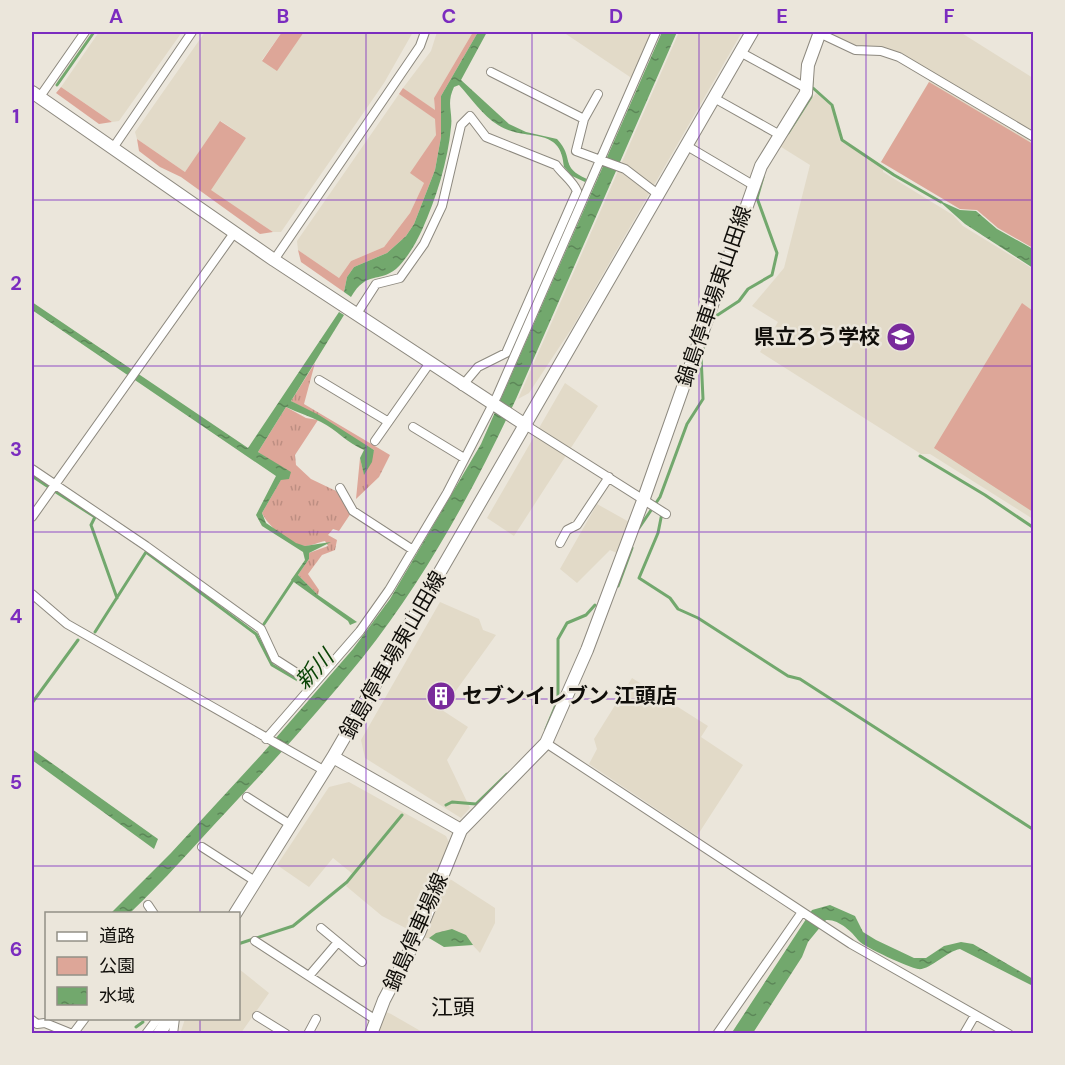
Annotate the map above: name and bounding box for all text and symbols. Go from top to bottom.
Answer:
text: A [109,3,123,29]
text: B [277,3,289,29]
text: C [442,3,456,29]
text: D [609,3,623,29]
text: E [776,3,788,29]
text: F [943,3,955,29]
text: 1 [12,103,20,129]
street label: 鍋島停車場東山田線 [670,202,758,390]
text: 2 [10,270,22,296]
school or university icon: 県立ろう学校 [885,321,917,353]
place label: 県立ろう学校 [754,323,880,351]
text: 3 [10,436,22,462]
street label: 鍋島停車場東山田線 [334,566,452,744]
text: 4 [10,603,23,629]
water label: 新川 [289,642,341,695]
building icon: セブンイレブン 江頭店 [425,680,457,712]
place label: セブンイレブン 江頭店 [462,682,677,710]
text: 5 [10,769,22,795]
street label: 鍋島停車場線 [378,869,454,995]
legend [45,912,240,1020]
text: 道路 [99,924,135,948]
text: 6 [10,936,22,962]
text: 公園 [99,954,135,978]
text: 水域 [99,984,135,1008]
district label: 江頭 [431,993,475,1022]

